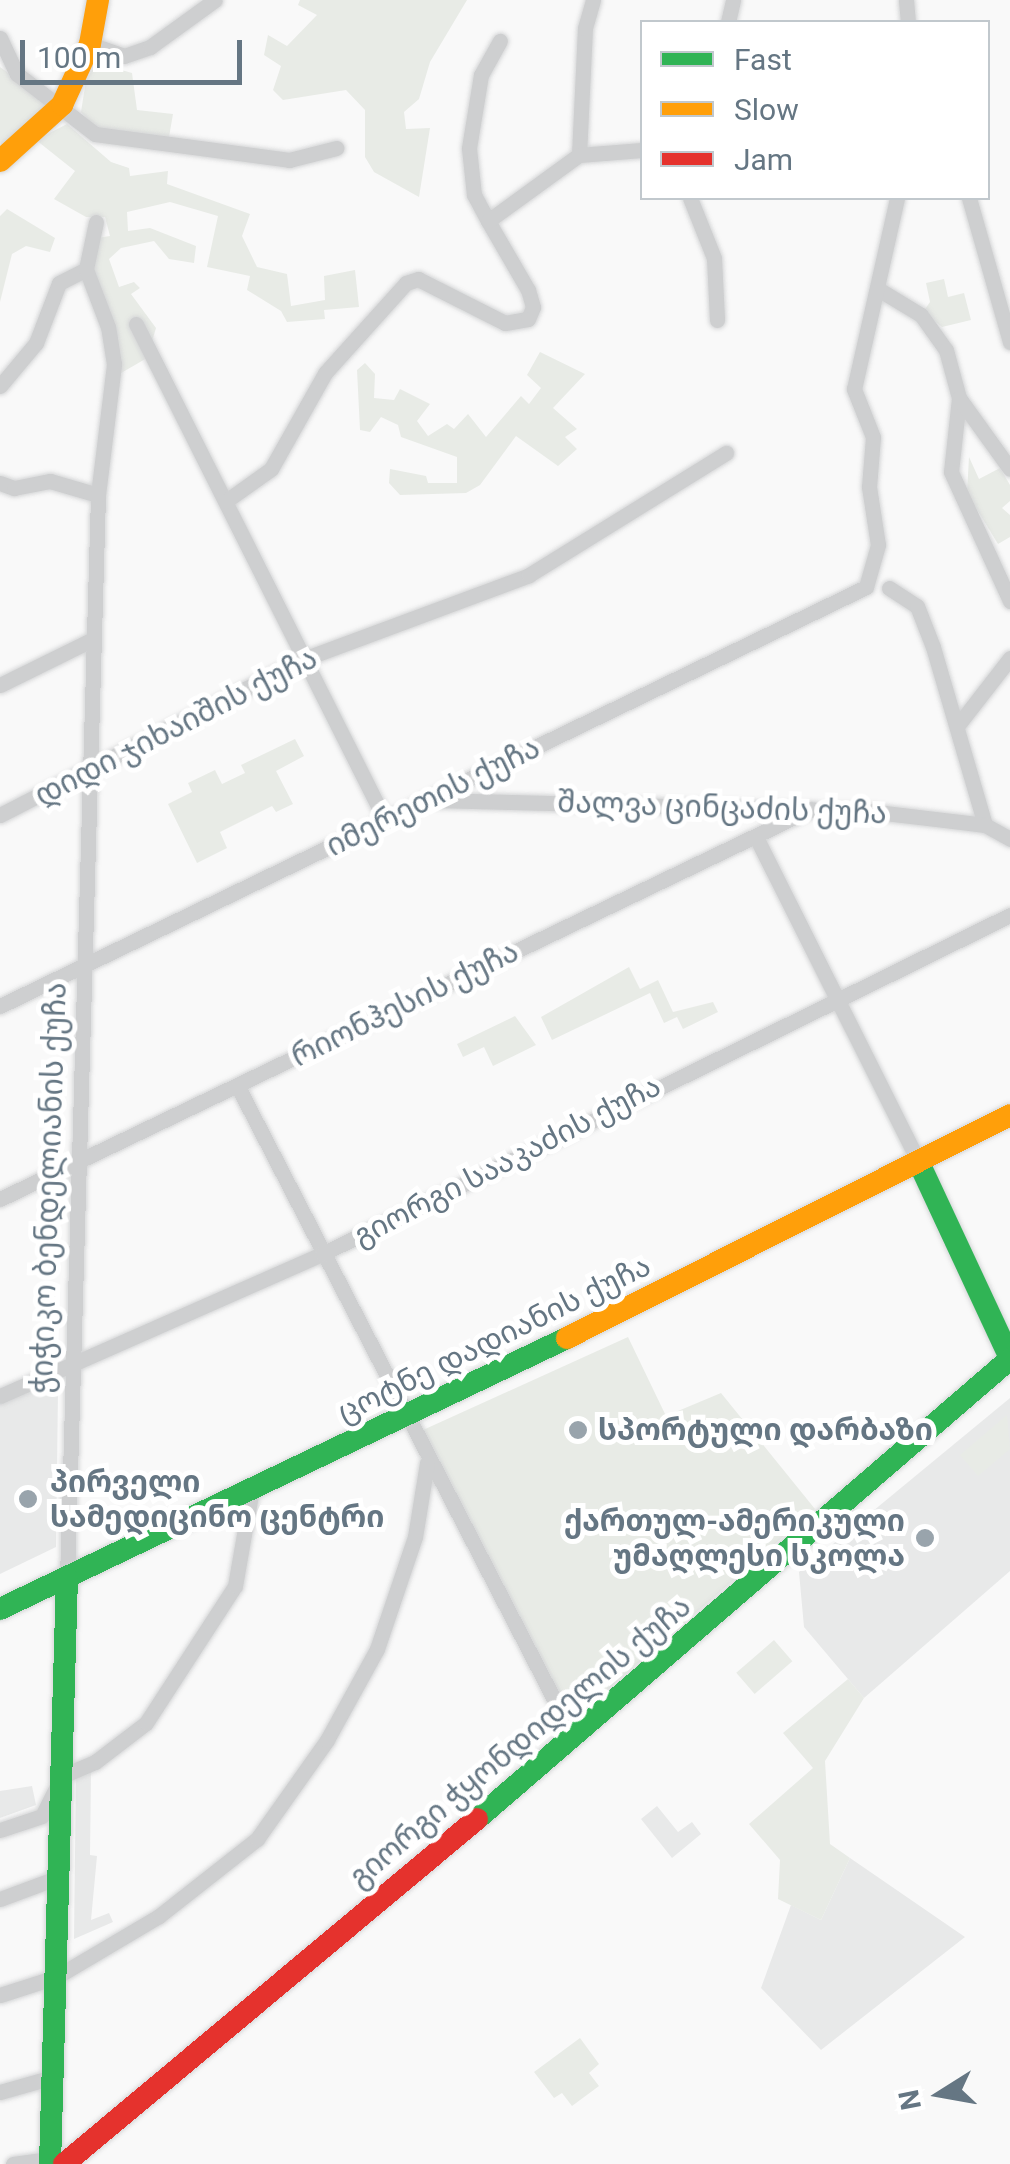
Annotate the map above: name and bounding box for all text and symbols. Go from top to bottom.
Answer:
scale bar [25,20,248,82]
legend [640,20,990,200]
text: 100 m [37,40,121,75]
text: Fast [734,42,792,77]
text: Slow [734,92,799,127]
text: Jam [734,142,793,177]
street label: დიდი ჯიხაიშის ქუჩა [29,640,323,814]
street label: იმერეთის ქუჩა [320,730,546,864]
street label: შალვა ცინცაძის ქუჩა [557,784,887,832]
street label: რიონჰესის ქუჩა [286,933,524,1075]
street label: ჭიჭიკო ბენდელიანის ქუჩა [24,982,74,1394]
street label: გიორგი სააკაძის ქუჩა [347,1068,667,1254]
street label: ცოტნე დადიანის ქუჩა [332,1247,656,1431]
place label: სპორტული დარბაზი [598,1412,933,1448]
marker: სპორტული დარბაზი [567,1419,589,1441]
place label: პირველი სამედიცინო ცენტრი [50,1464,385,1534]
marker: პირველი სამედიცინო ცენტრი [15,1486,41,1512]
place label: ქართულ-ამერიკული უმაღლესი სკოლა [564,1503,905,1574]
marker: ქართულ-ამერიკული უმაღლესი სკოლა [914,1527,936,1549]
street label: გიორგი ჭყონდიდელის ქუჩა [342,1588,698,1896]
north arrow [890,2044,990,2144]
text: N [892,2087,928,2113]

